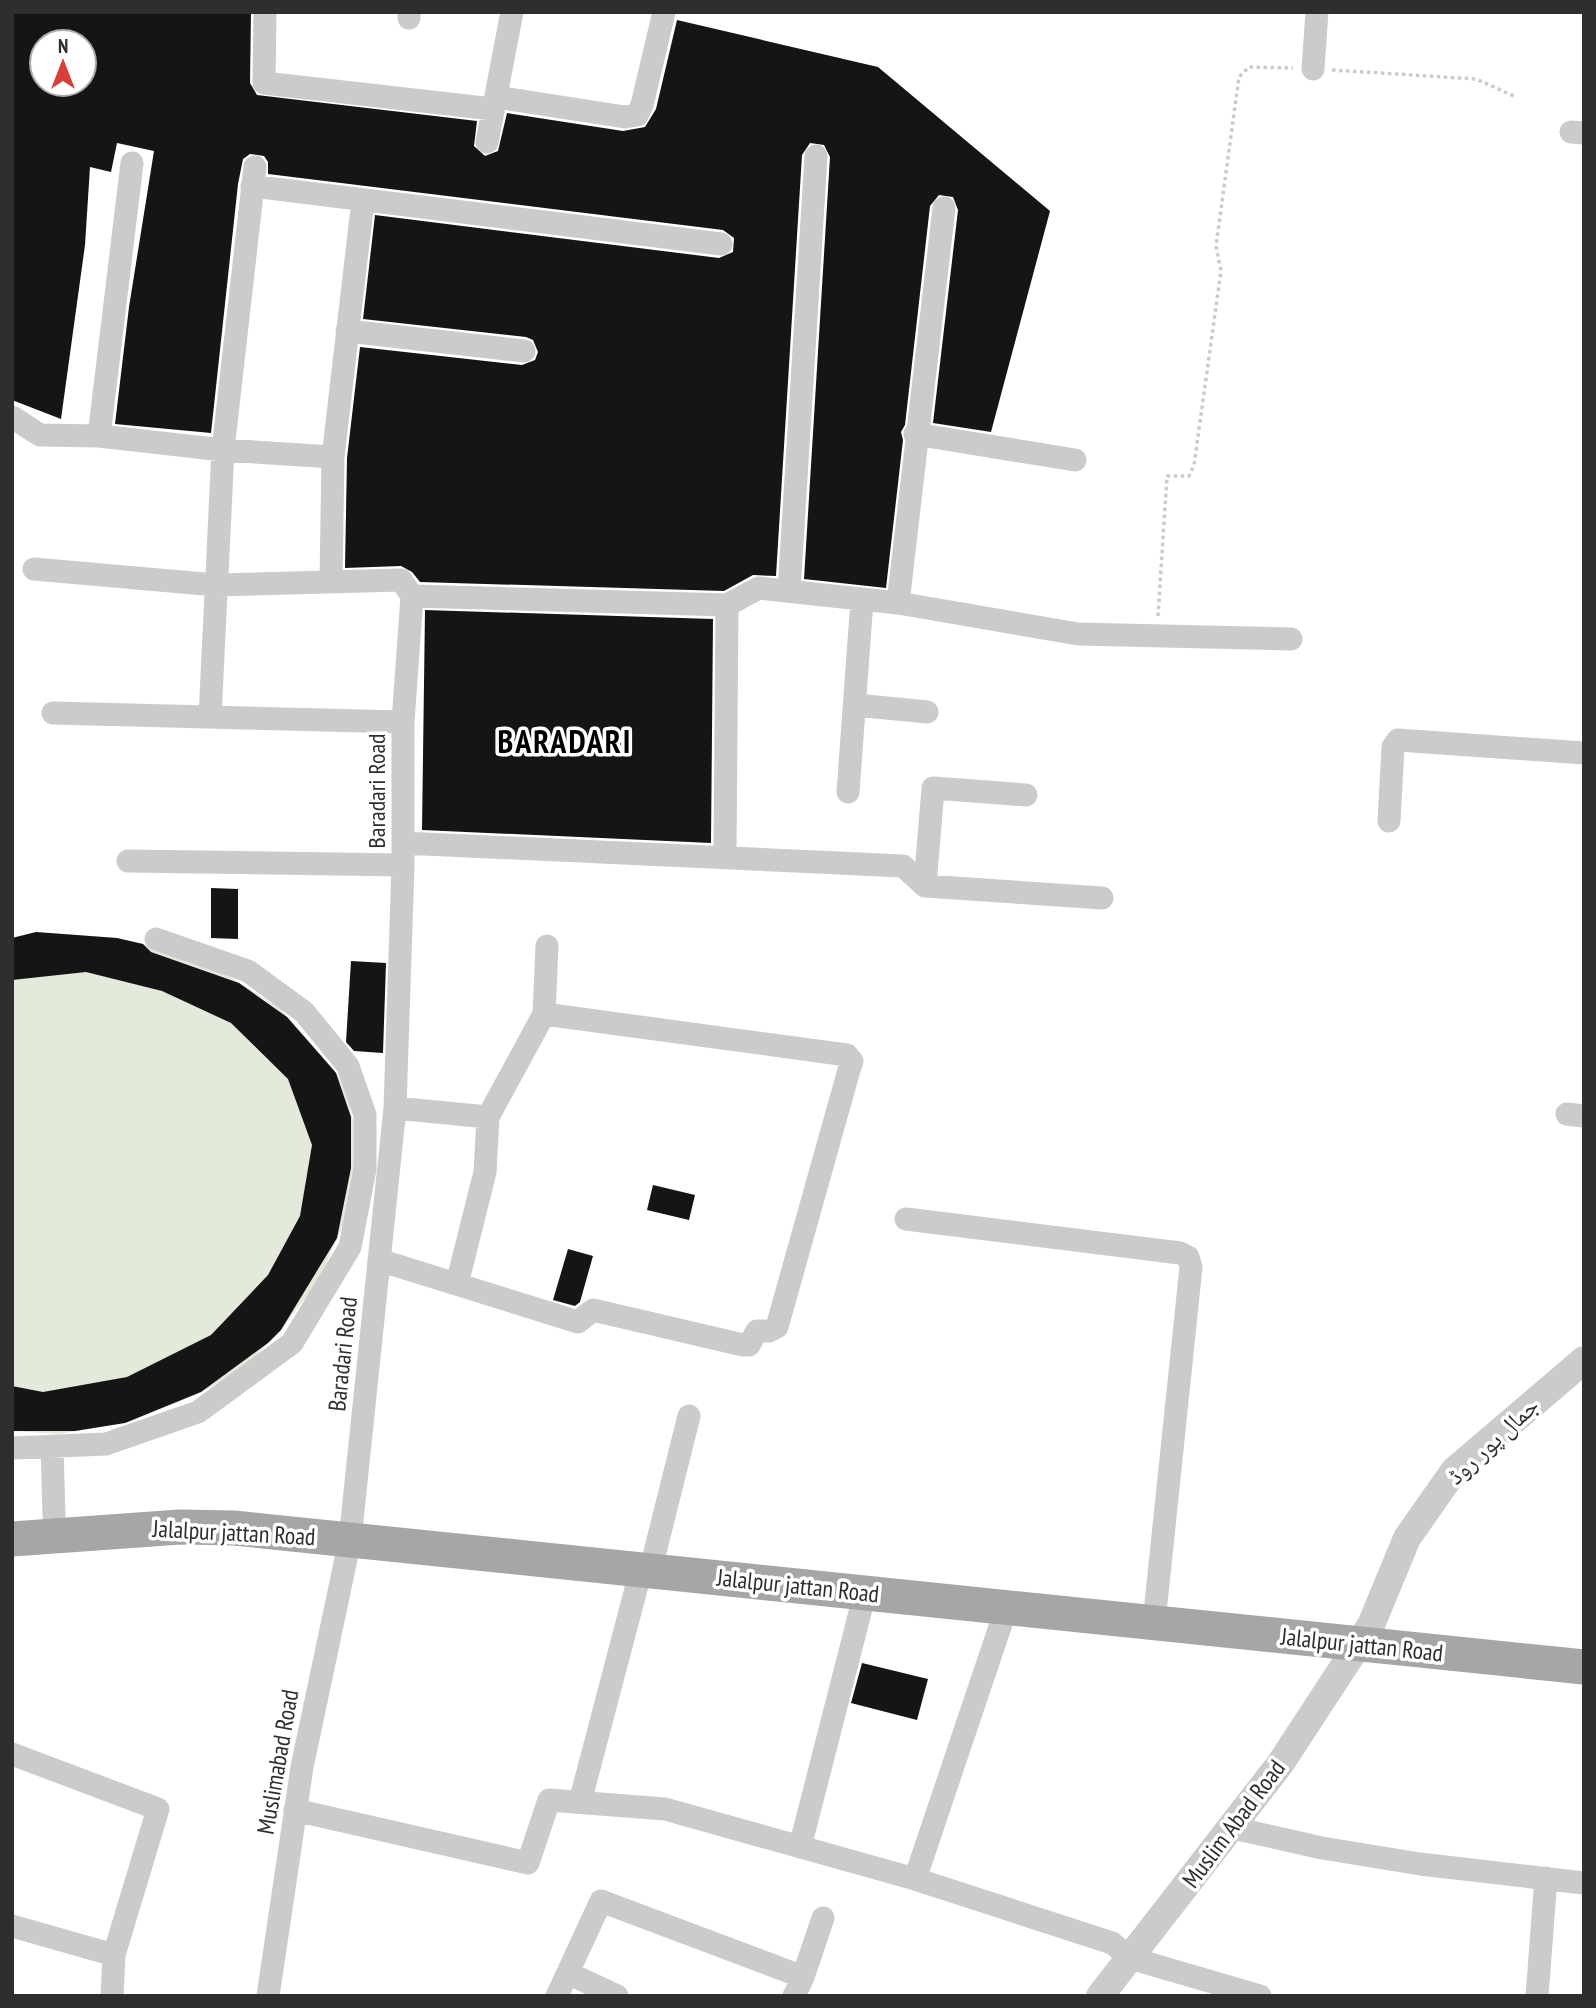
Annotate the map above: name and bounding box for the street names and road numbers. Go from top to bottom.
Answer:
street label: Baradari Road [361,734,392,848]
street label: Baradari Road [321,1295,364,1413]
street label: جمال پور روڈ [1440,1390,1545,1491]
street label: Jalalpur jattan Road [151,1513,316,1552]
street label: Jalalpur jattan Road [714,1561,881,1609]
street label: Jalalpur jattan Road [1278,1620,1445,1668]
street label: Muslimabad Road [250,1687,305,1837]
street label: Muslim Abad Road [1175,1753,1292,1894]

